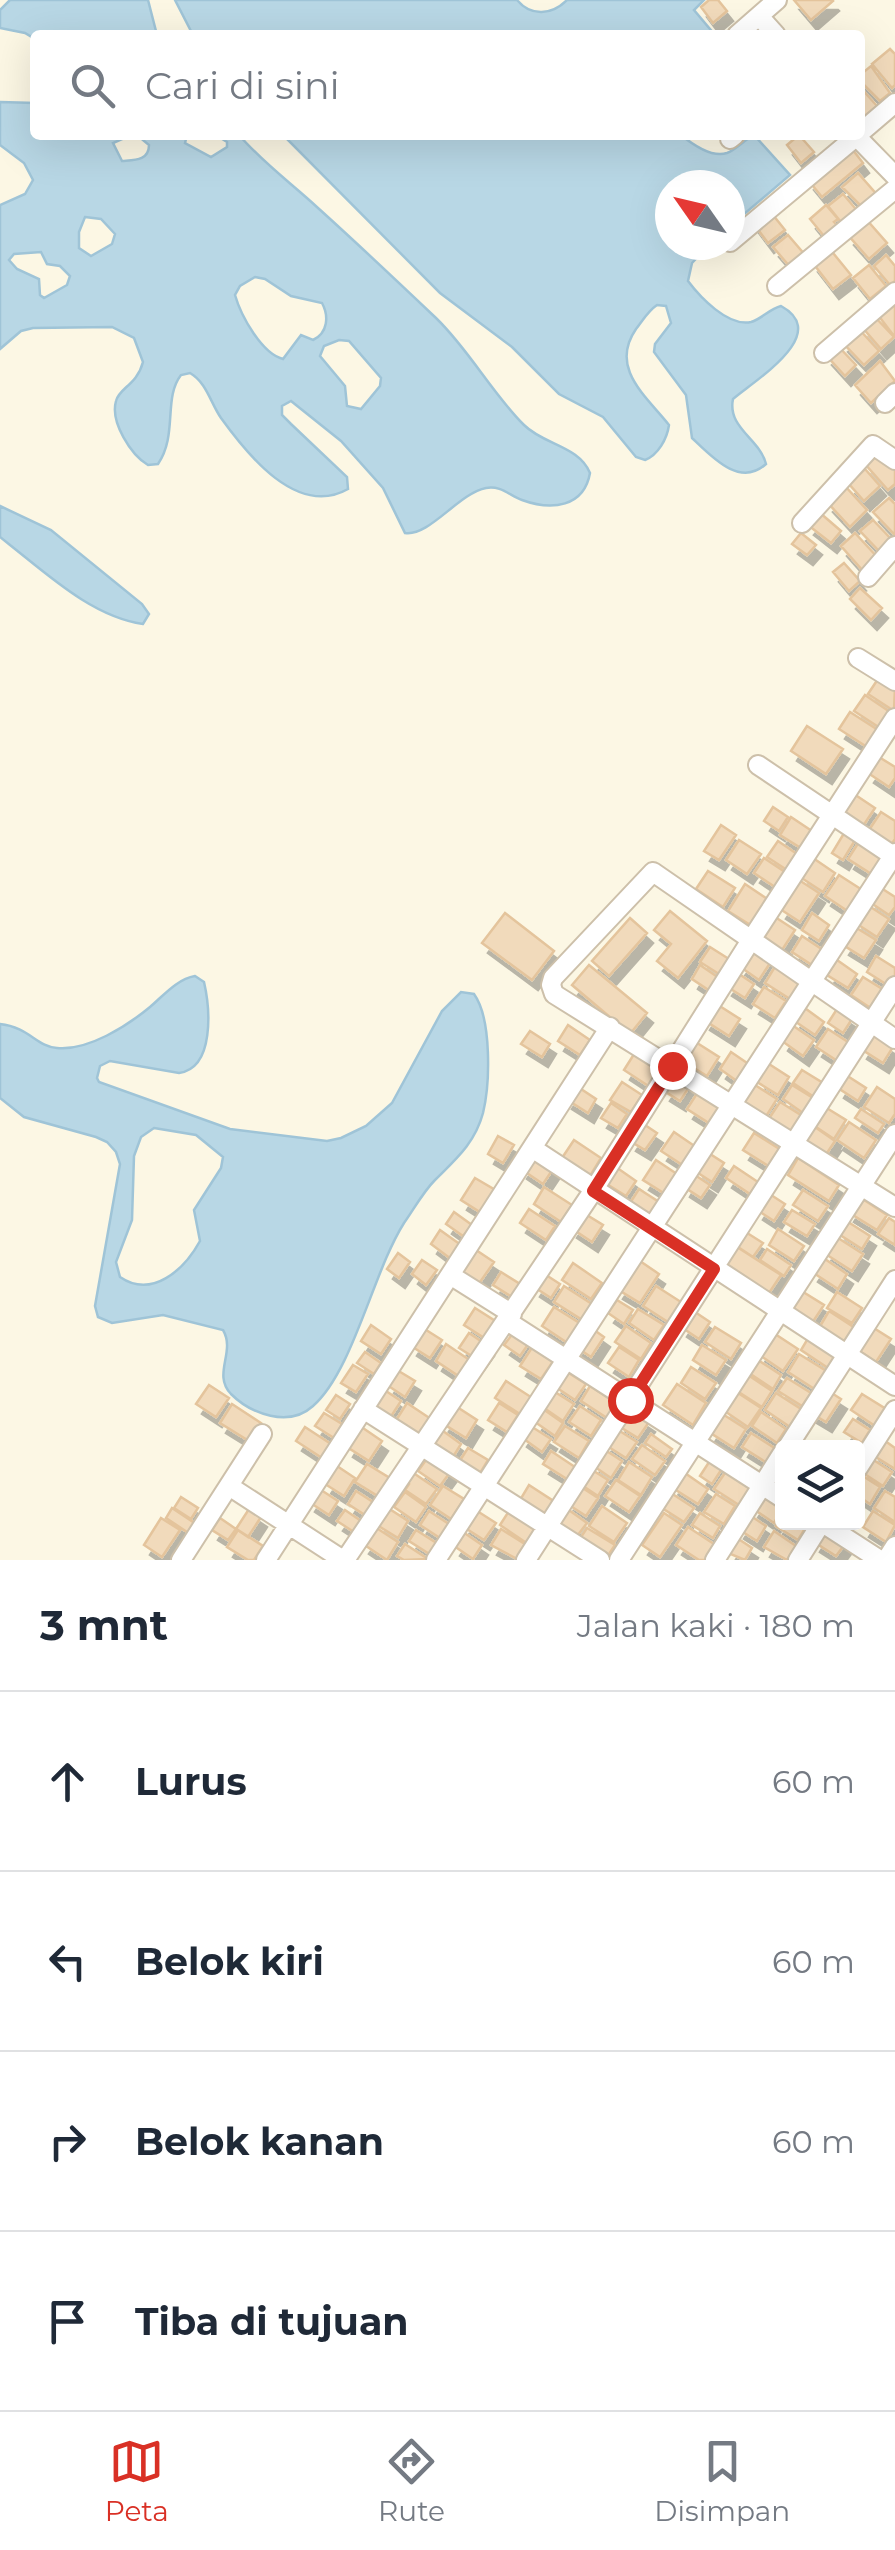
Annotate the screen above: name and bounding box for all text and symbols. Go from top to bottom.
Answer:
search box [30,30,865,140]
icon: search [65,58,120,113]
text: Cari di sini [145,62,340,109]
north arrow [655,170,745,260]
route end [650,1044,696,1090]
route start [608,1378,654,1424]
map controls [775,1440,865,1530]
button: layers [775,1440,865,1530]
text: 3 mnt [40,1599,168,1651]
text: Jalan kaki · 180 m [577,1606,855,1645]
icon: ahead [40,1754,95,1809]
text: Lurus [135,1758,247,1805]
text: 60 m [772,1762,855,1801]
icon: left [40,1934,95,1989]
text: Belok kiri [135,1938,324,1985]
text: 60 m [772,1942,855,1981]
icon: right [40,2114,95,2169]
text: Belok kanan [135,2118,384,2165]
text: 60 m [772,2122,855,2161]
icon: arrive [40,2294,95,2349]
text: Tiba di tujuan [135,2298,409,2345]
tab: Peta [105,2434,169,2528]
tab: Rute [378,2434,445,2528]
tab: Disimpan [654,2434,790,2528]

